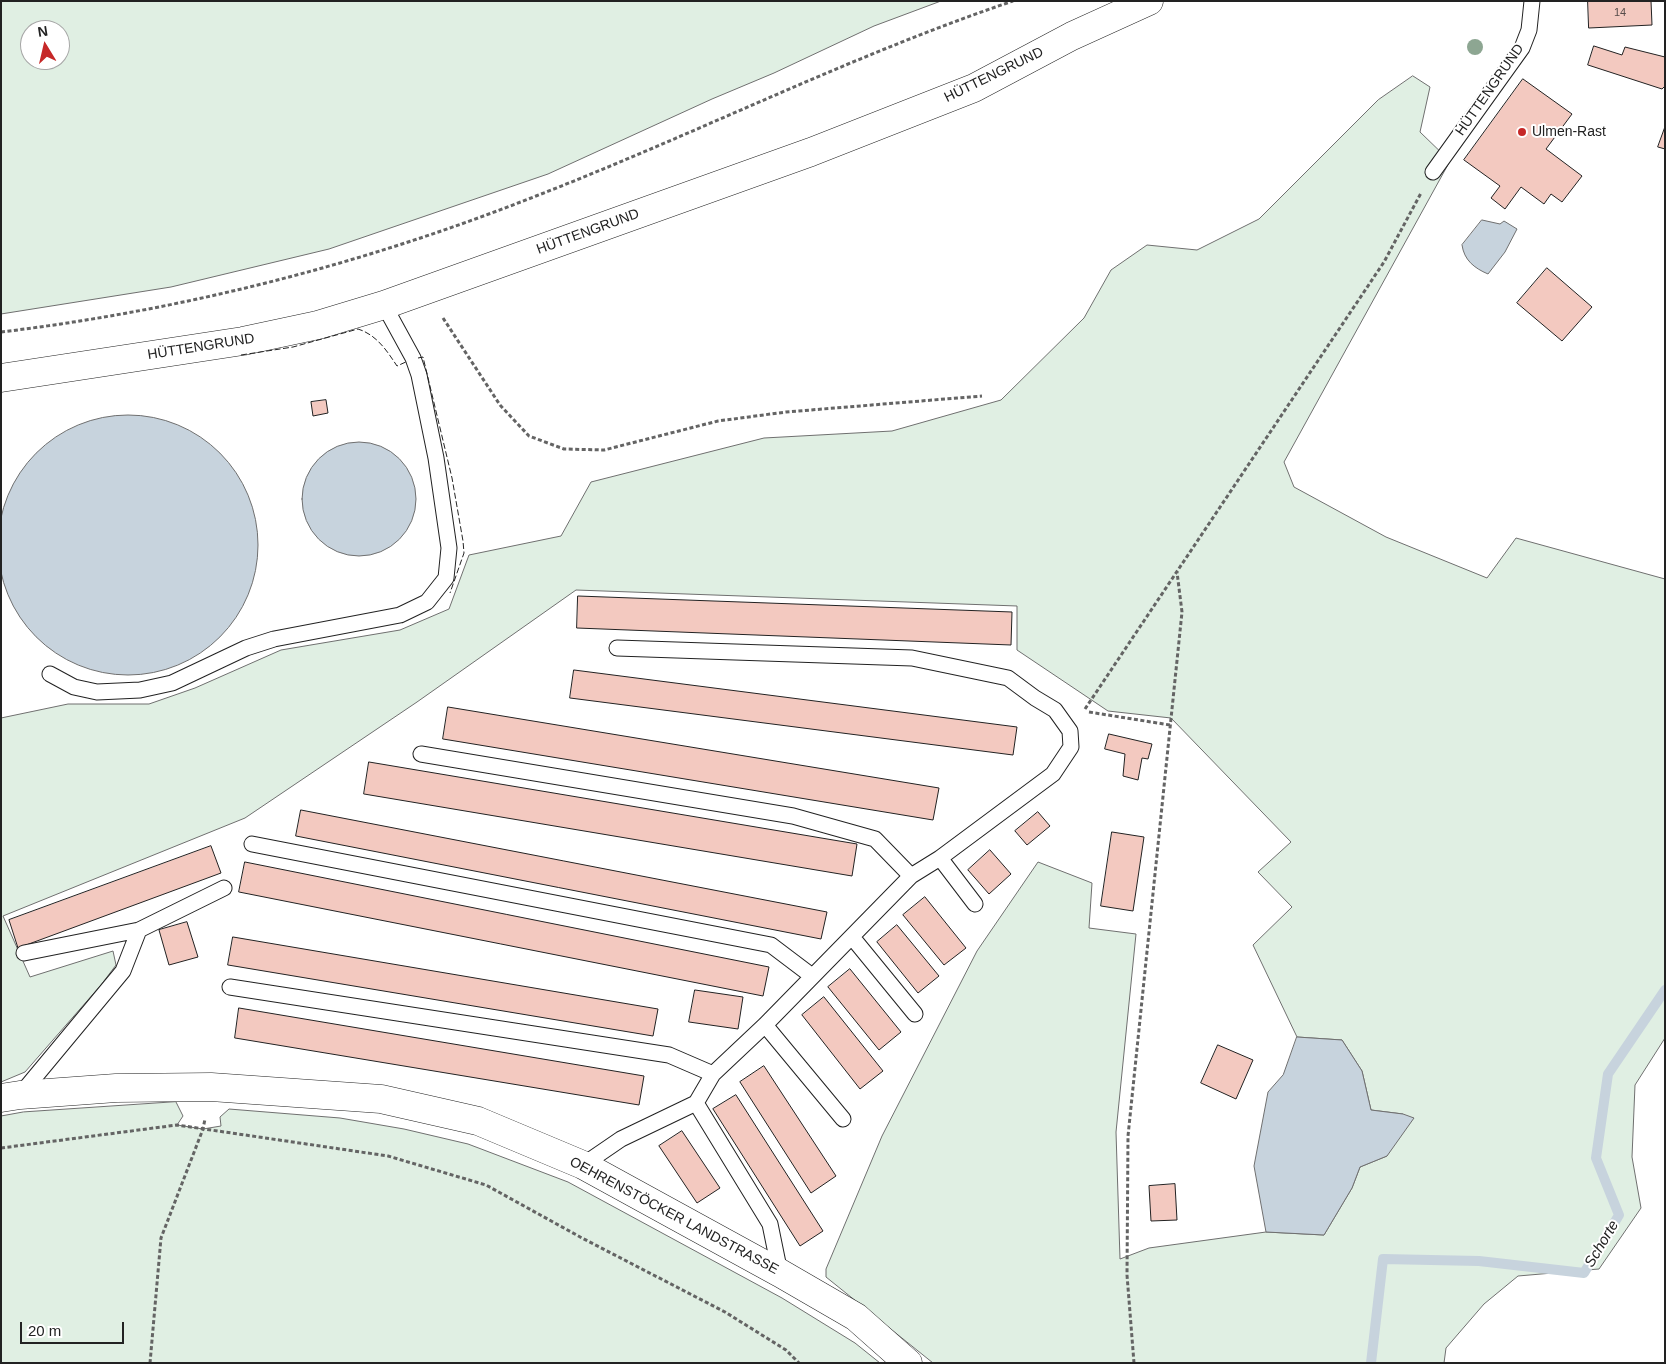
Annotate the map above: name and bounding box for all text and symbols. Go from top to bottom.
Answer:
house number: 14 [1614,6,1626,20]
north arrow [20,20,70,70]
text: N [37,22,49,40]
street label: HÜTTENGRUND [1452,41,1528,139]
street label: HÜTTENGRUND [942,44,1046,106]
place label: Ulmen-Rast [1532,124,1606,140]
marker: Ulmen-Rast [1516,126,1528,138]
street label: HÜTTENGRUND [534,206,642,258]
street label: HÜTTENGRUND [146,330,256,364]
street label: OEHRENSTÖCKER LANDSTRASSE [567,1154,781,1278]
water label: Schorte [1581,1217,1623,1271]
scale bar [22,1312,126,1344]
text: 20 m [28,1322,61,1339]

